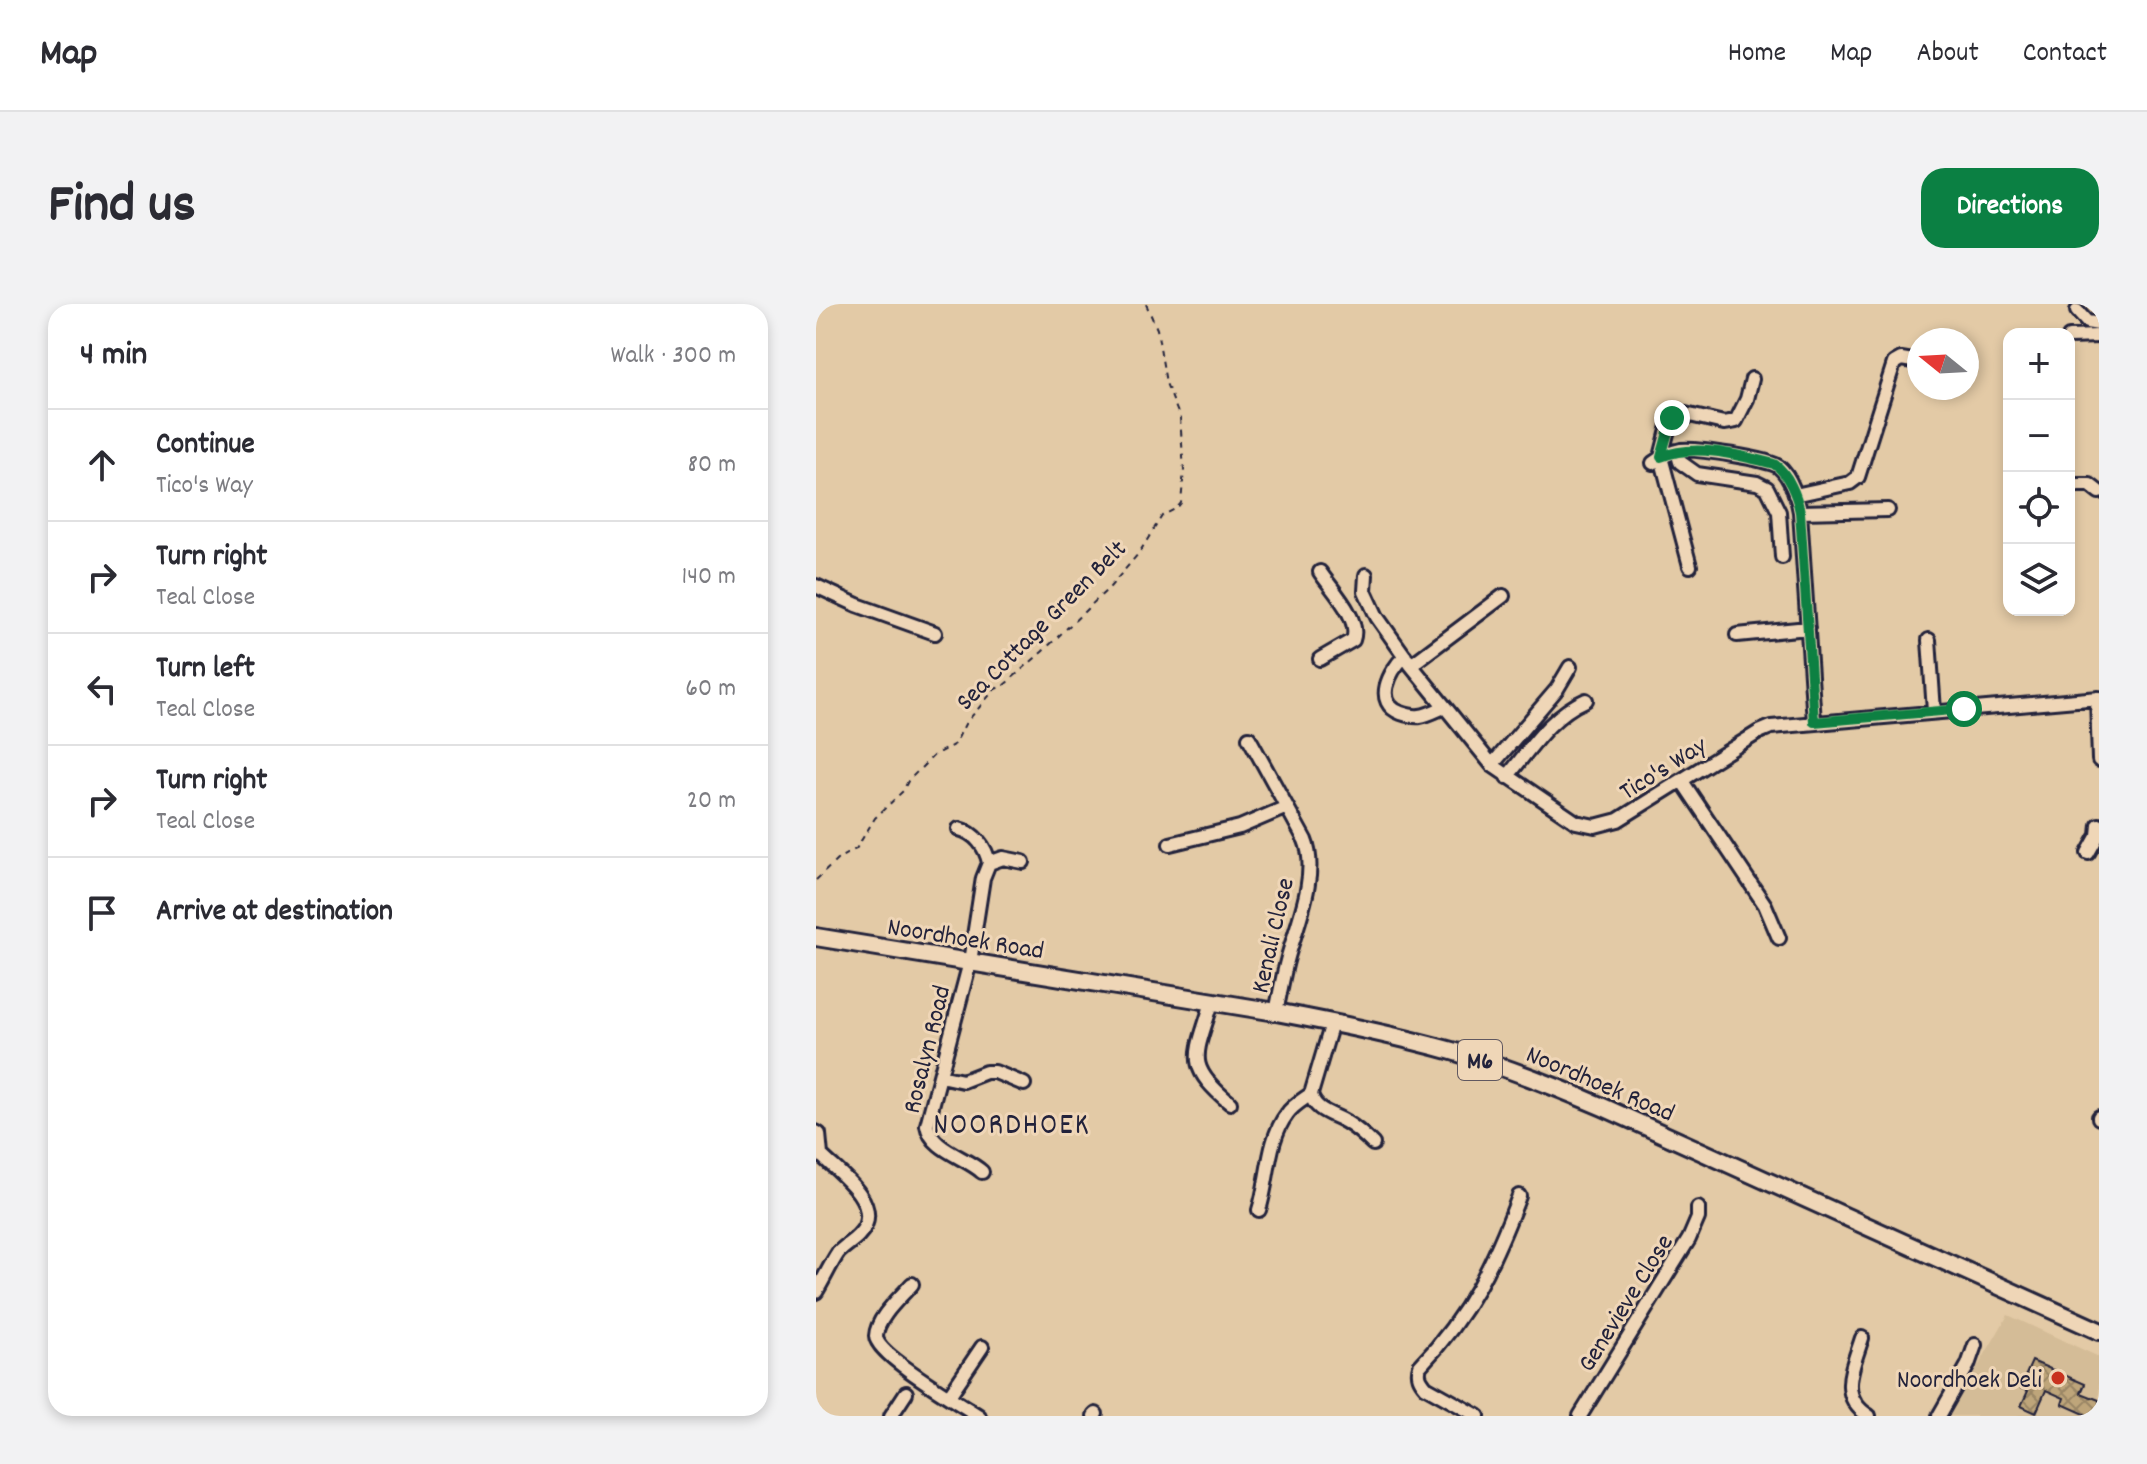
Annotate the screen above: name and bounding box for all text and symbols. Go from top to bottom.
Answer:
text: Map [40,28,98,83]
text: Home [1728,35,1786,75]
text: Map [1830,35,1872,75]
text: About [1916,35,1979,75]
text: Contact [2023,35,2107,75]
text: Find us [48,168,196,248]
button: Directions [1921,168,2099,248]
north arrow [1907,328,1979,400]
map controls [2003,328,2075,616]
button: + [2003,328,2075,400]
text: 4 min [80,332,147,381]
text: Walk · 300 m [610,338,736,375]
route end [1654,400,1690,436]
button: − [2003,400,2075,472]
text: Continue [156,425,255,468]
icon: ahead [80,443,124,487]
text: 80 m [688,447,736,484]
text: Tico's Way [156,468,253,505]
button: locate [2003,472,2075,544]
street label: Sea Cottage Green Belt [948,532,1137,720]
text: Turn right [156,537,267,580]
button: layers [2003,544,2075,616]
icon: right [80,555,124,599]
text: 140 m [682,559,736,596]
text: Teal Close [156,580,255,617]
text: Turn left [156,649,255,692]
icon: left [80,667,124,711]
text: 60 m [685,671,736,708]
route start [1946,691,1982,727]
text: Teal Close [156,692,255,729]
street label: Tico's Way [1613,728,1715,811]
text: Turn right [156,761,267,804]
icon: right [80,779,124,823]
text: 20 m [687,783,736,820]
text: Teal Close [156,804,255,841]
street label: Kenali Close [1243,874,1306,997]
icon: arrive [80,891,124,935]
text: Arrive at destination [156,892,393,935]
street label: Noordhoek Road [885,910,1046,971]
street label: Rosalyn Road [895,982,962,1118]
street label: Noordhoek Road [1520,1037,1680,1133]
road number: M6 [1458,1040,1502,1080]
district label: NOORDHOEK [933,1106,1091,1149]
street label: Genevieve Close [1570,1228,1684,1380]
place label: Noordhoek Deli [1897,1363,2042,1400]
marker: Noordhoek Deli [2049,1369,2067,1387]

